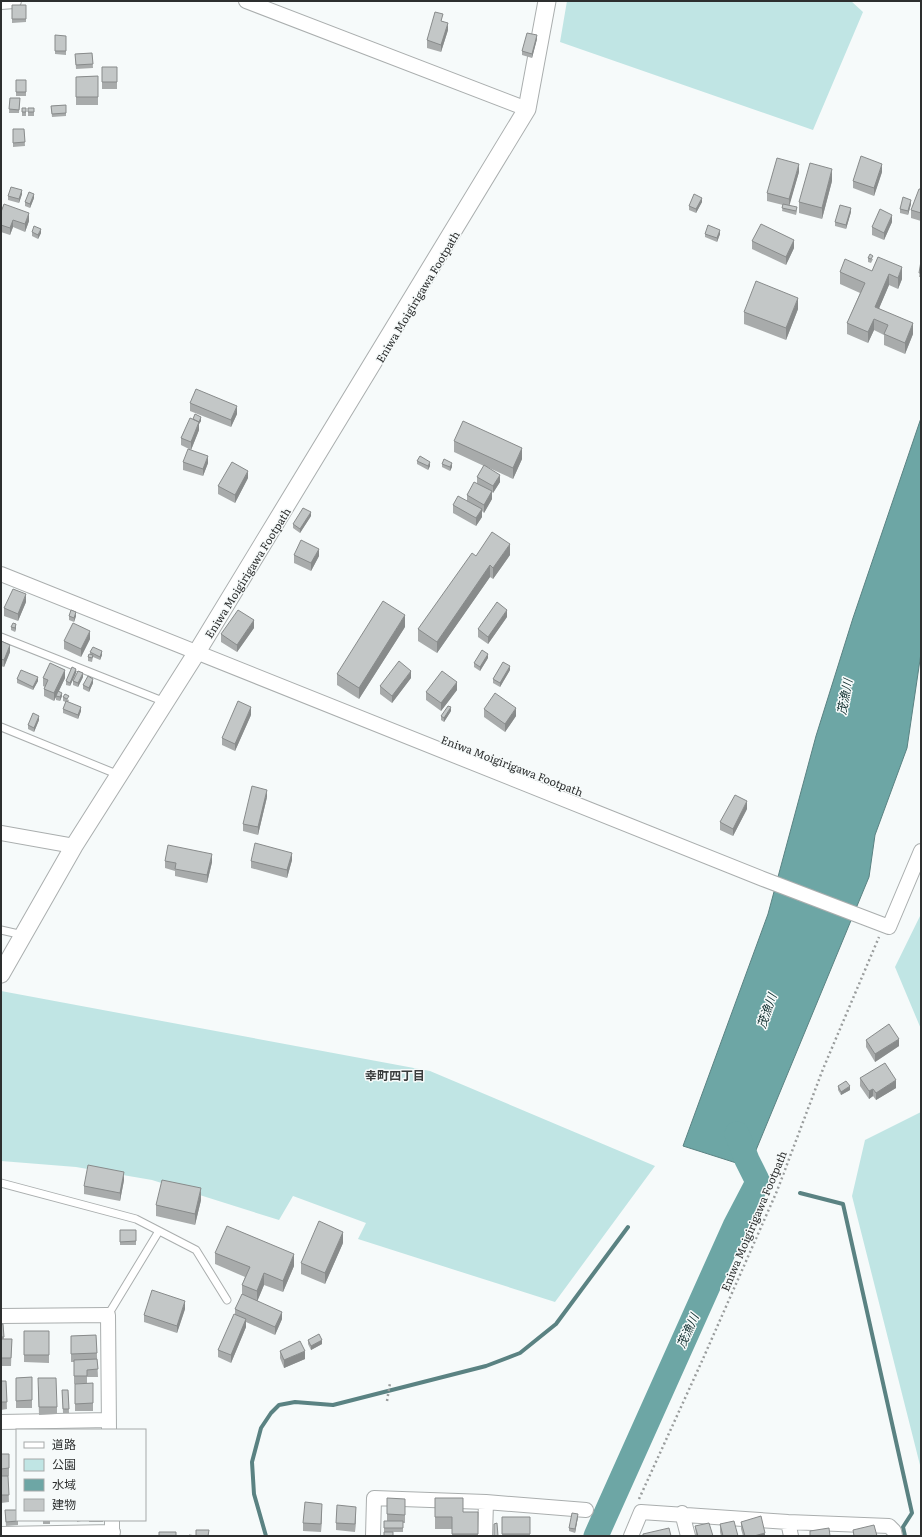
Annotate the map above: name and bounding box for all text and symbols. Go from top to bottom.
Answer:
street label: Eniwa Moigirigawa Footpath [371,228,463,365]
street label: Eniwa Moigirigawa Footpath [200,504,294,641]
water label: 茂漁川 [832,675,857,716]
street label: Eniwa Moigirigawa Footpath [439,731,586,800]
water label: 茂漁川 [752,989,781,1031]
district label: 幸町四丁目 [365,1066,425,1084]
street label: Eniwa Moigirigawa Footpath [716,1148,790,1293]
water label: 茂漁川 [672,1309,703,1351]
legend [16,1429,146,1521]
text: 道路 [52,1435,76,1453]
text: 公園 [52,1455,76,1473]
text: 水域 [52,1475,76,1493]
text: 建物 [52,1495,76,1513]

